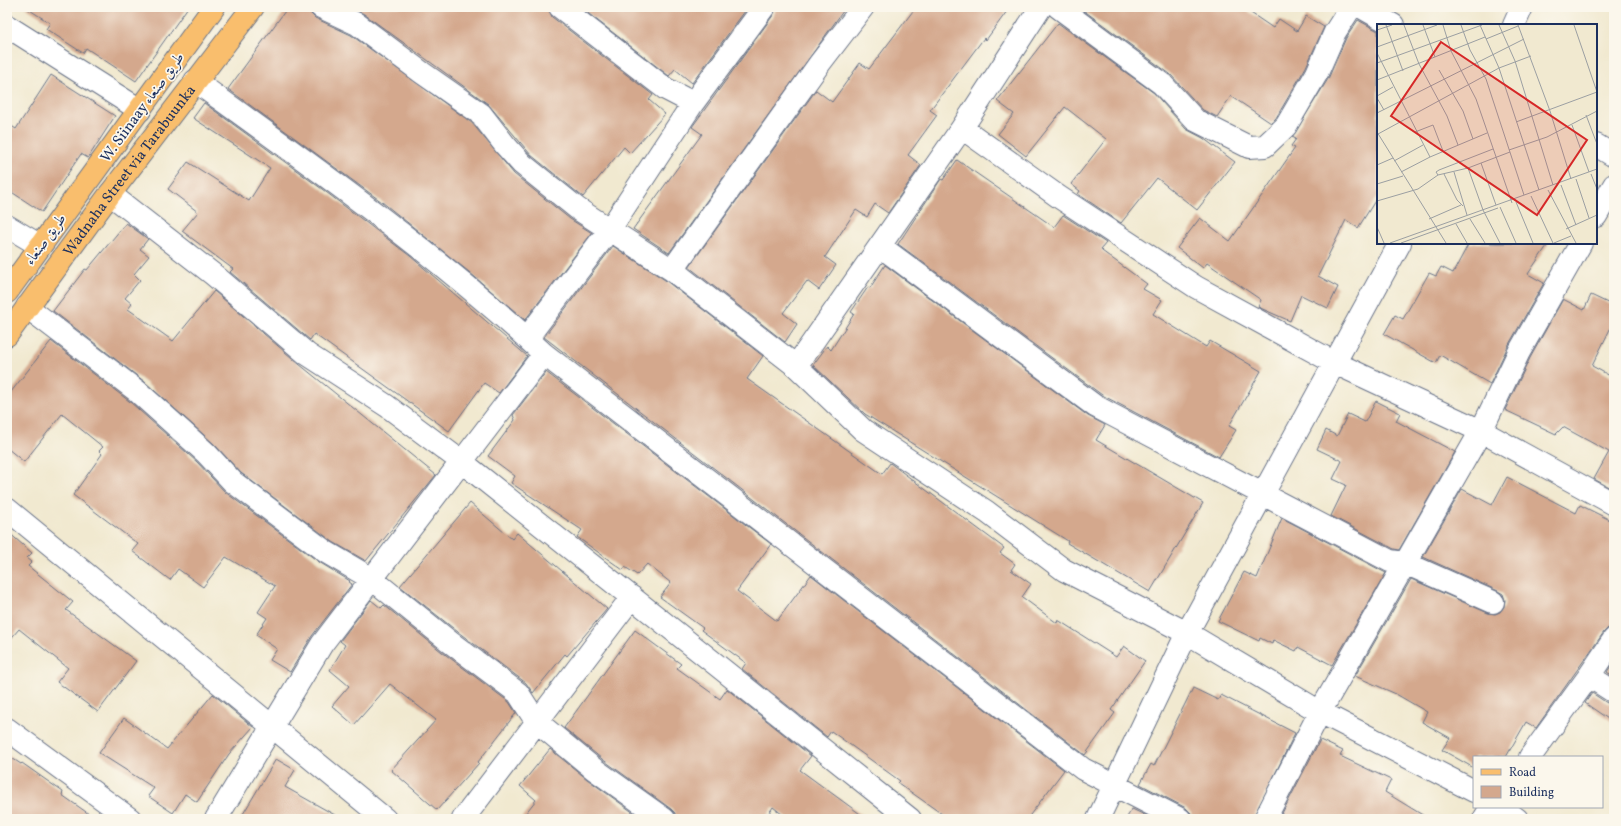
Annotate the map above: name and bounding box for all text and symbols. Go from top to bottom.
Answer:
inset map [1377,24,1597,244]
street label: W. Siinaay طريق صنعاء [96,49,190,167]
street label: Wadnaha Street via Tarabuunka [59,81,202,261]
street label: طريق صنعاء [20,210,72,270]
legend [1473,756,1603,808]
text: Road [1509,765,1536,781]
text: Building [1509,785,1554,801]

